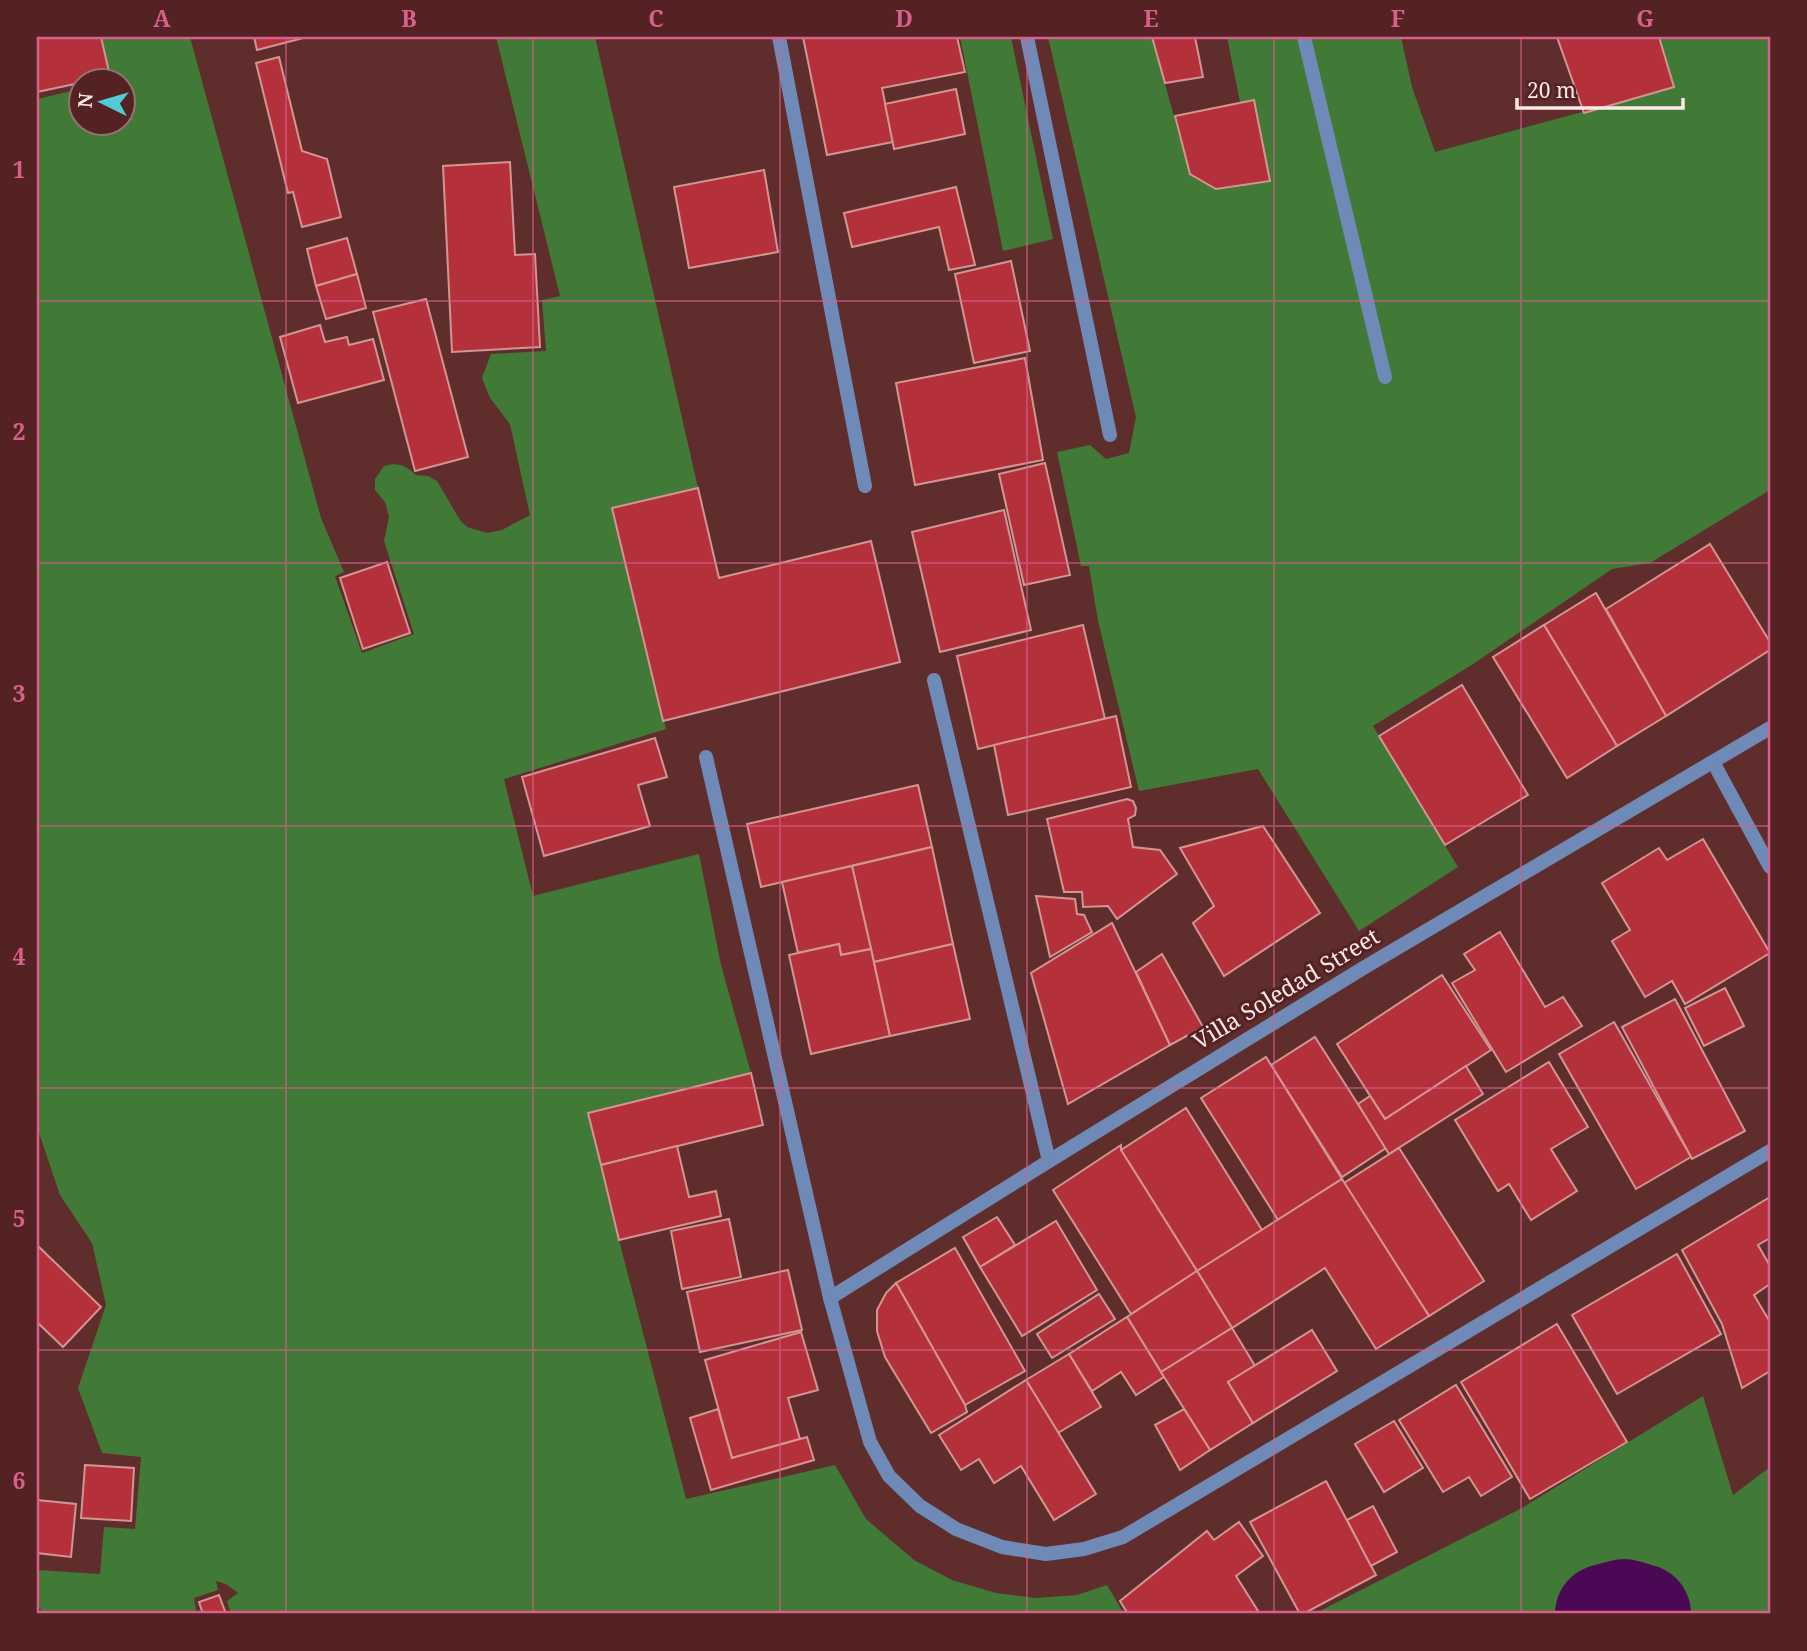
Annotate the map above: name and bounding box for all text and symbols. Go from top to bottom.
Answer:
text: A [153,2,171,34]
text: B [401,2,417,34]
text: C [648,2,664,34]
text: D [895,2,913,34]
text: E [1143,2,1159,34]
text: F [1391,2,1405,34]
text: G [1636,2,1654,34]
north arrow [66,66,136,136]
scale bar [1517,66,1683,110]
text: 20 m [1527,76,1576,104]
text: N [71,92,99,109]
text: 1 [13,153,26,185]
text: 2 [13,415,26,447]
text: 3 [13,677,26,709]
street label: Villa Soledad Street [1186,920,1385,1057]
text: 4 [13,940,26,972]
text: 5 [13,1202,26,1234]
text: 6 [13,1464,26,1496]

